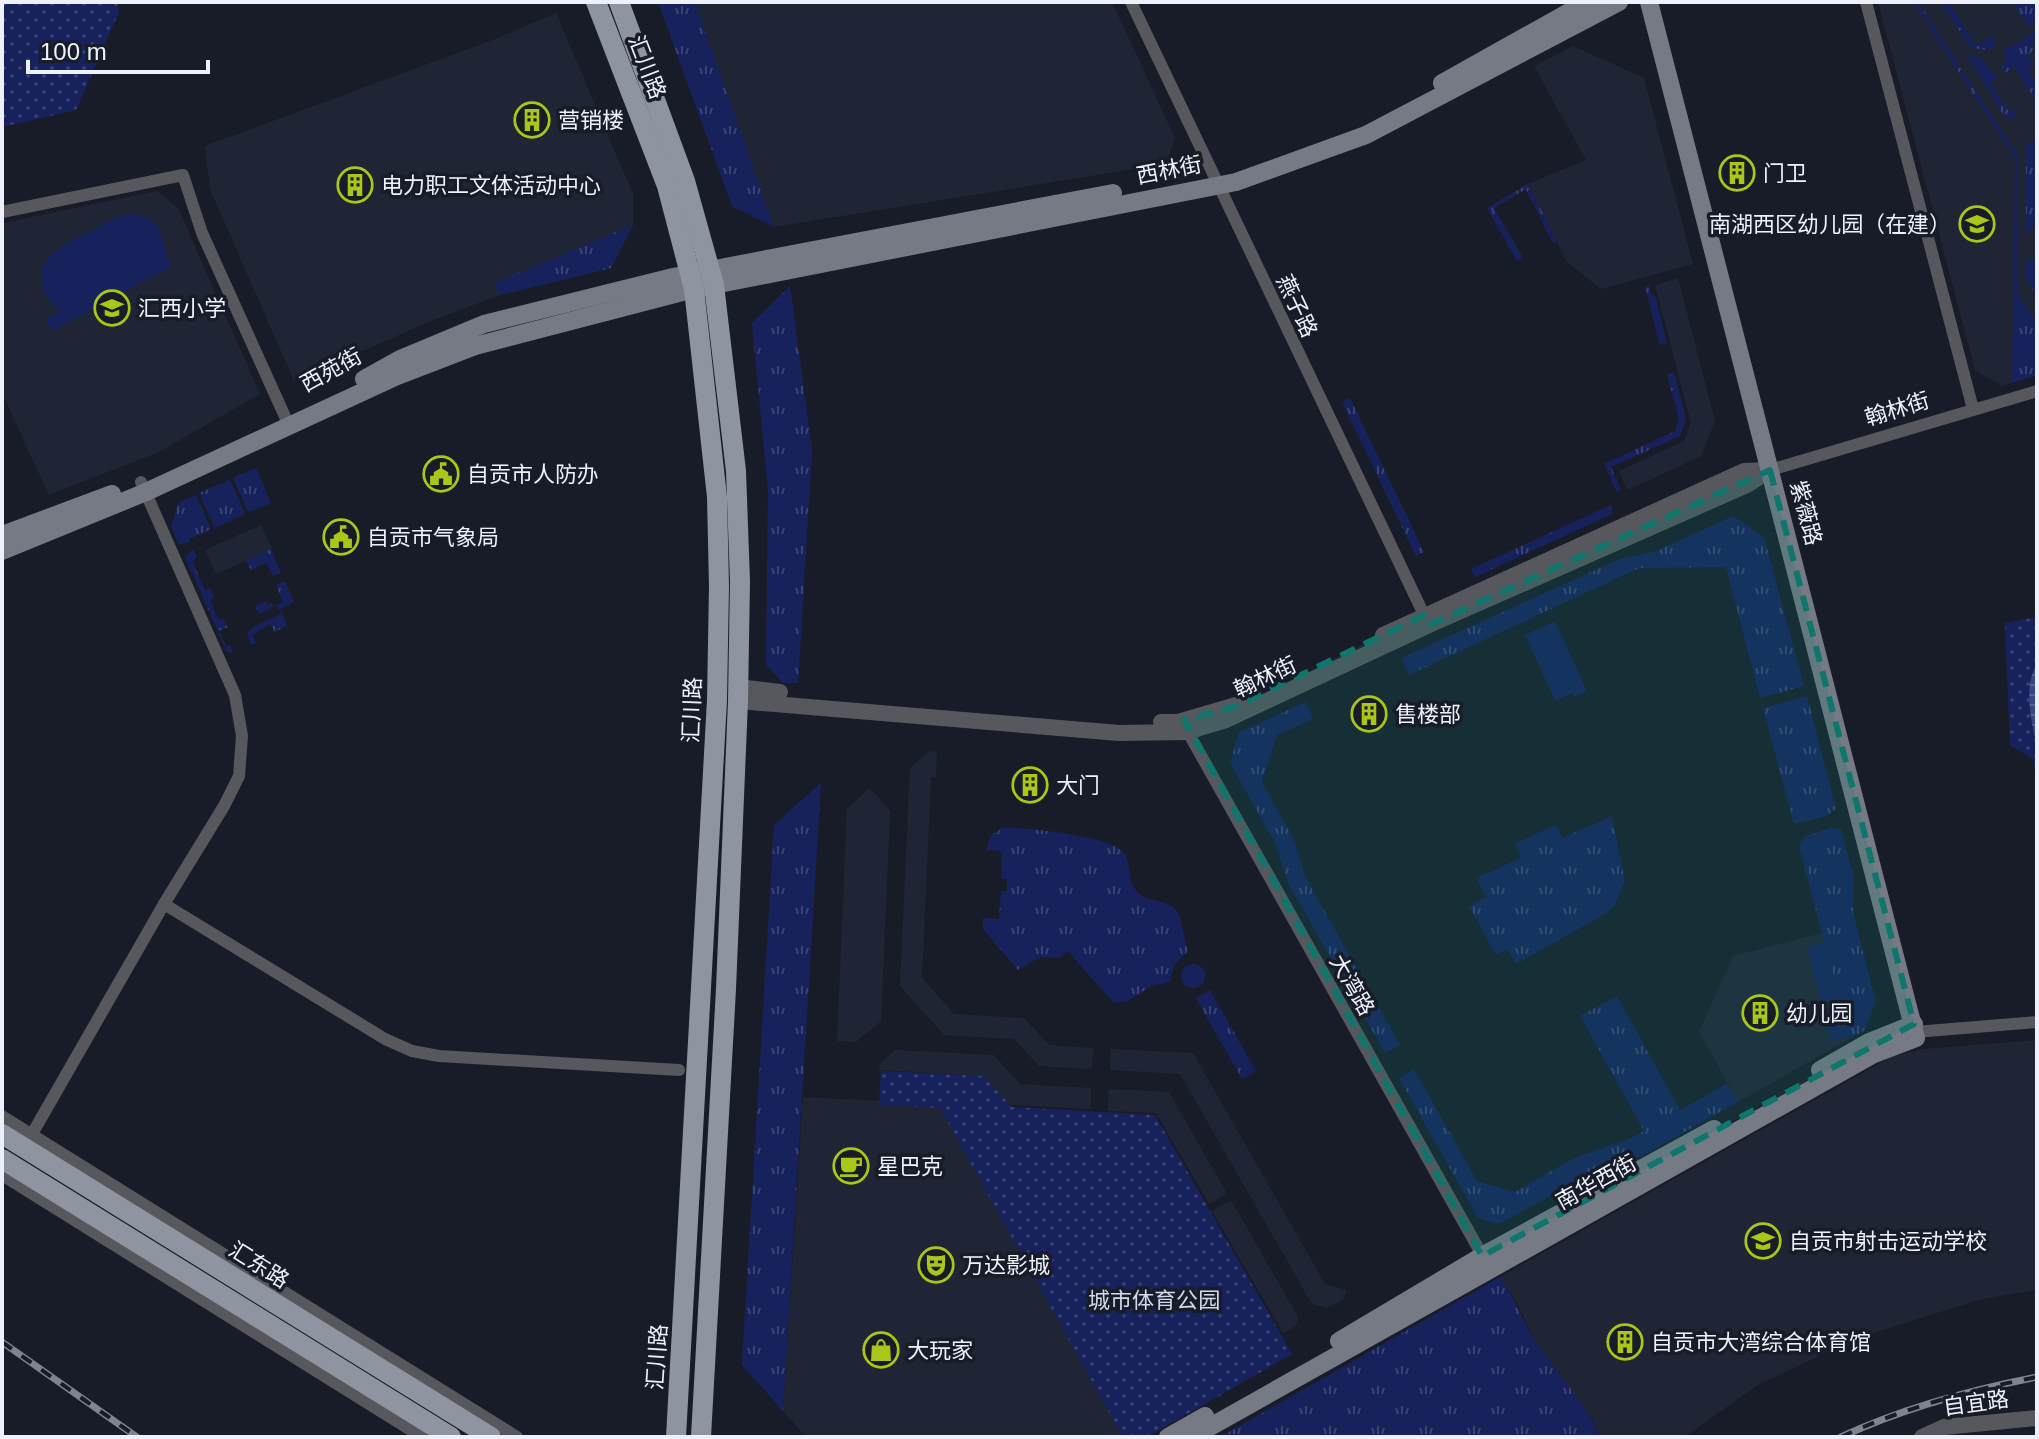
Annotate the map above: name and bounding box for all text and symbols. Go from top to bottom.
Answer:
scale bar [28,24,208,74]
street label: 汇川路 [624,32,670,102]
text: 100 m [40,38,107,65]
building icon: 营销楼 [513,101,551,139]
place label: 营销楼 [558,108,624,133]
street label: 西林街 [1134,151,1204,189]
building icon: 门卫 [1718,154,1756,192]
place label: 门卫 [1763,161,1807,186]
building icon: 电力职工文体活动中心 [336,166,374,204]
place label: 电力职工文体活动中心 [381,173,601,198]
school or university icon: 南湖西区幼儿园（在建） [1958,205,1996,243]
place label: 南湖西区幼儿园（在建） [1709,212,1951,237]
street label: 燕子路 [1272,271,1322,341]
school or university icon: 汇西小学 [93,289,131,327]
place label: 汇西小学 [138,296,226,321]
street label: 西苑街 [296,343,366,397]
street label: 翰林街 [1862,387,1932,431]
public building icon: 自贡市人防办 [422,455,460,493]
place label: 自贡市人防办 [467,462,599,487]
street label: 紫薇路 [1785,478,1827,548]
public building icon: 自贡市气象局 [322,518,360,556]
place label: 自贡市气象局 [367,525,499,550]
street label: 翰林街 [1230,652,1300,702]
street label: 汇川路 [678,677,706,743]
building icon: 售楼部 [1350,695,1388,733]
place label: 售楼部 [1395,702,1461,727]
building icon: 大门 [1011,766,1049,804]
place label: 大门 [1056,773,1100,798]
street label: 大湾路 [1325,950,1379,1020]
building icon: 幼儿园 [1741,994,1779,1032]
place label: 幼儿园 [1786,1001,1852,1026]
cafe icon: 星巴克 [832,1147,870,1185]
street label: 南华西街 [1551,1150,1641,1214]
place label: 星巴克 [877,1154,943,1179]
school or university icon: 自贡市射击运动学校 [1744,1222,1782,1260]
place label: 自贡市射击运动学校 [1789,1229,1987,1254]
street label: 汇东路 [224,1237,294,1293]
theatre icon: 万达影城 [917,1246,955,1284]
place label: 万达影城 [962,1253,1050,1278]
park label: 城市体育公园 [1088,1288,1220,1313]
street label: 汇川路 [642,1323,672,1391]
building icon: 自贡市大湾综合体育馆 [1606,1323,1644,1361]
place label: 自贡市大湾综合体育馆 [1651,1330,1871,1355]
shop icon: 大玩家 [862,1331,900,1369]
place label: 大玩家 [907,1338,973,1363]
street label: 自宜路 [1942,1386,2010,1420]

